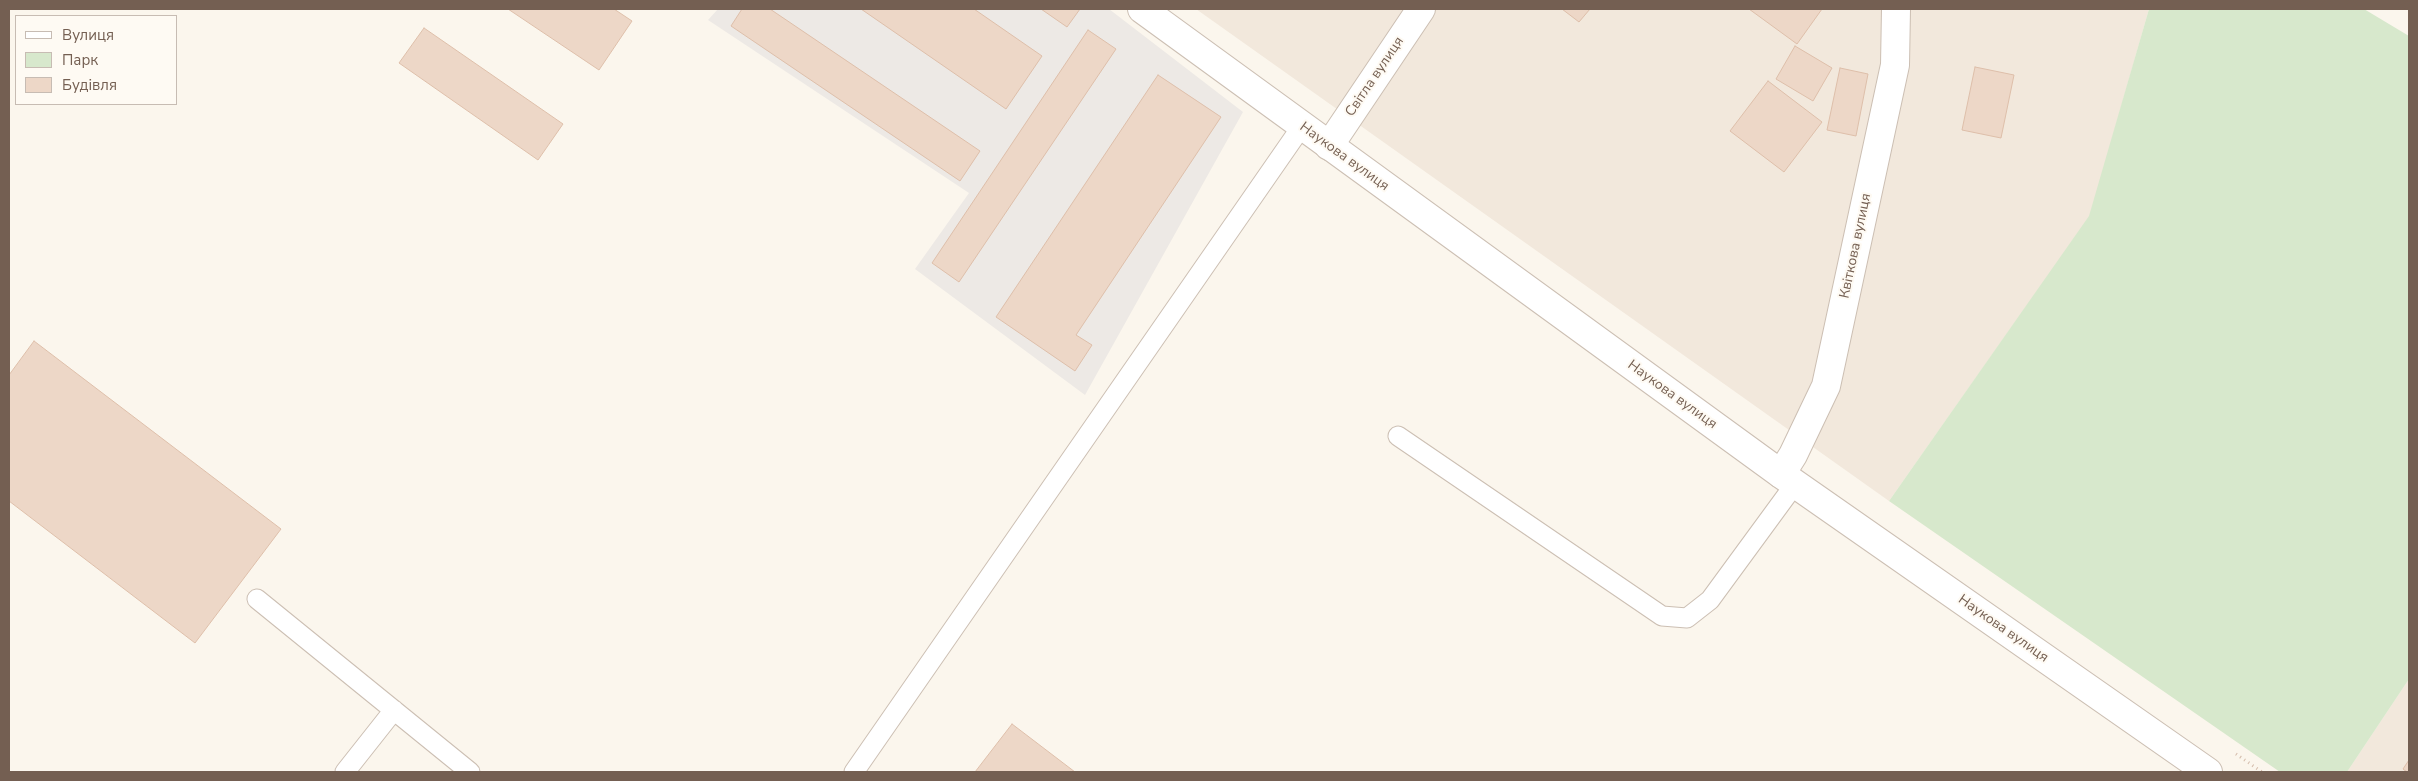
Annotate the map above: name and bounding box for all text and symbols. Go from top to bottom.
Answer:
legend [15,15,178,105]
text: Вулиця [62,25,114,45]
street label: Світла вулиця [1342,34,1408,120]
text: Парк [62,50,98,70]
text: Будівля [62,75,117,95]
street label: Наукова вулиця [1296,119,1392,195]
street label: Квіткова вулиця [1837,192,1875,300]
street label: Наукова вулиця [1624,357,1720,433]
street label: Наукова вулиця [1955,592,2051,666]

